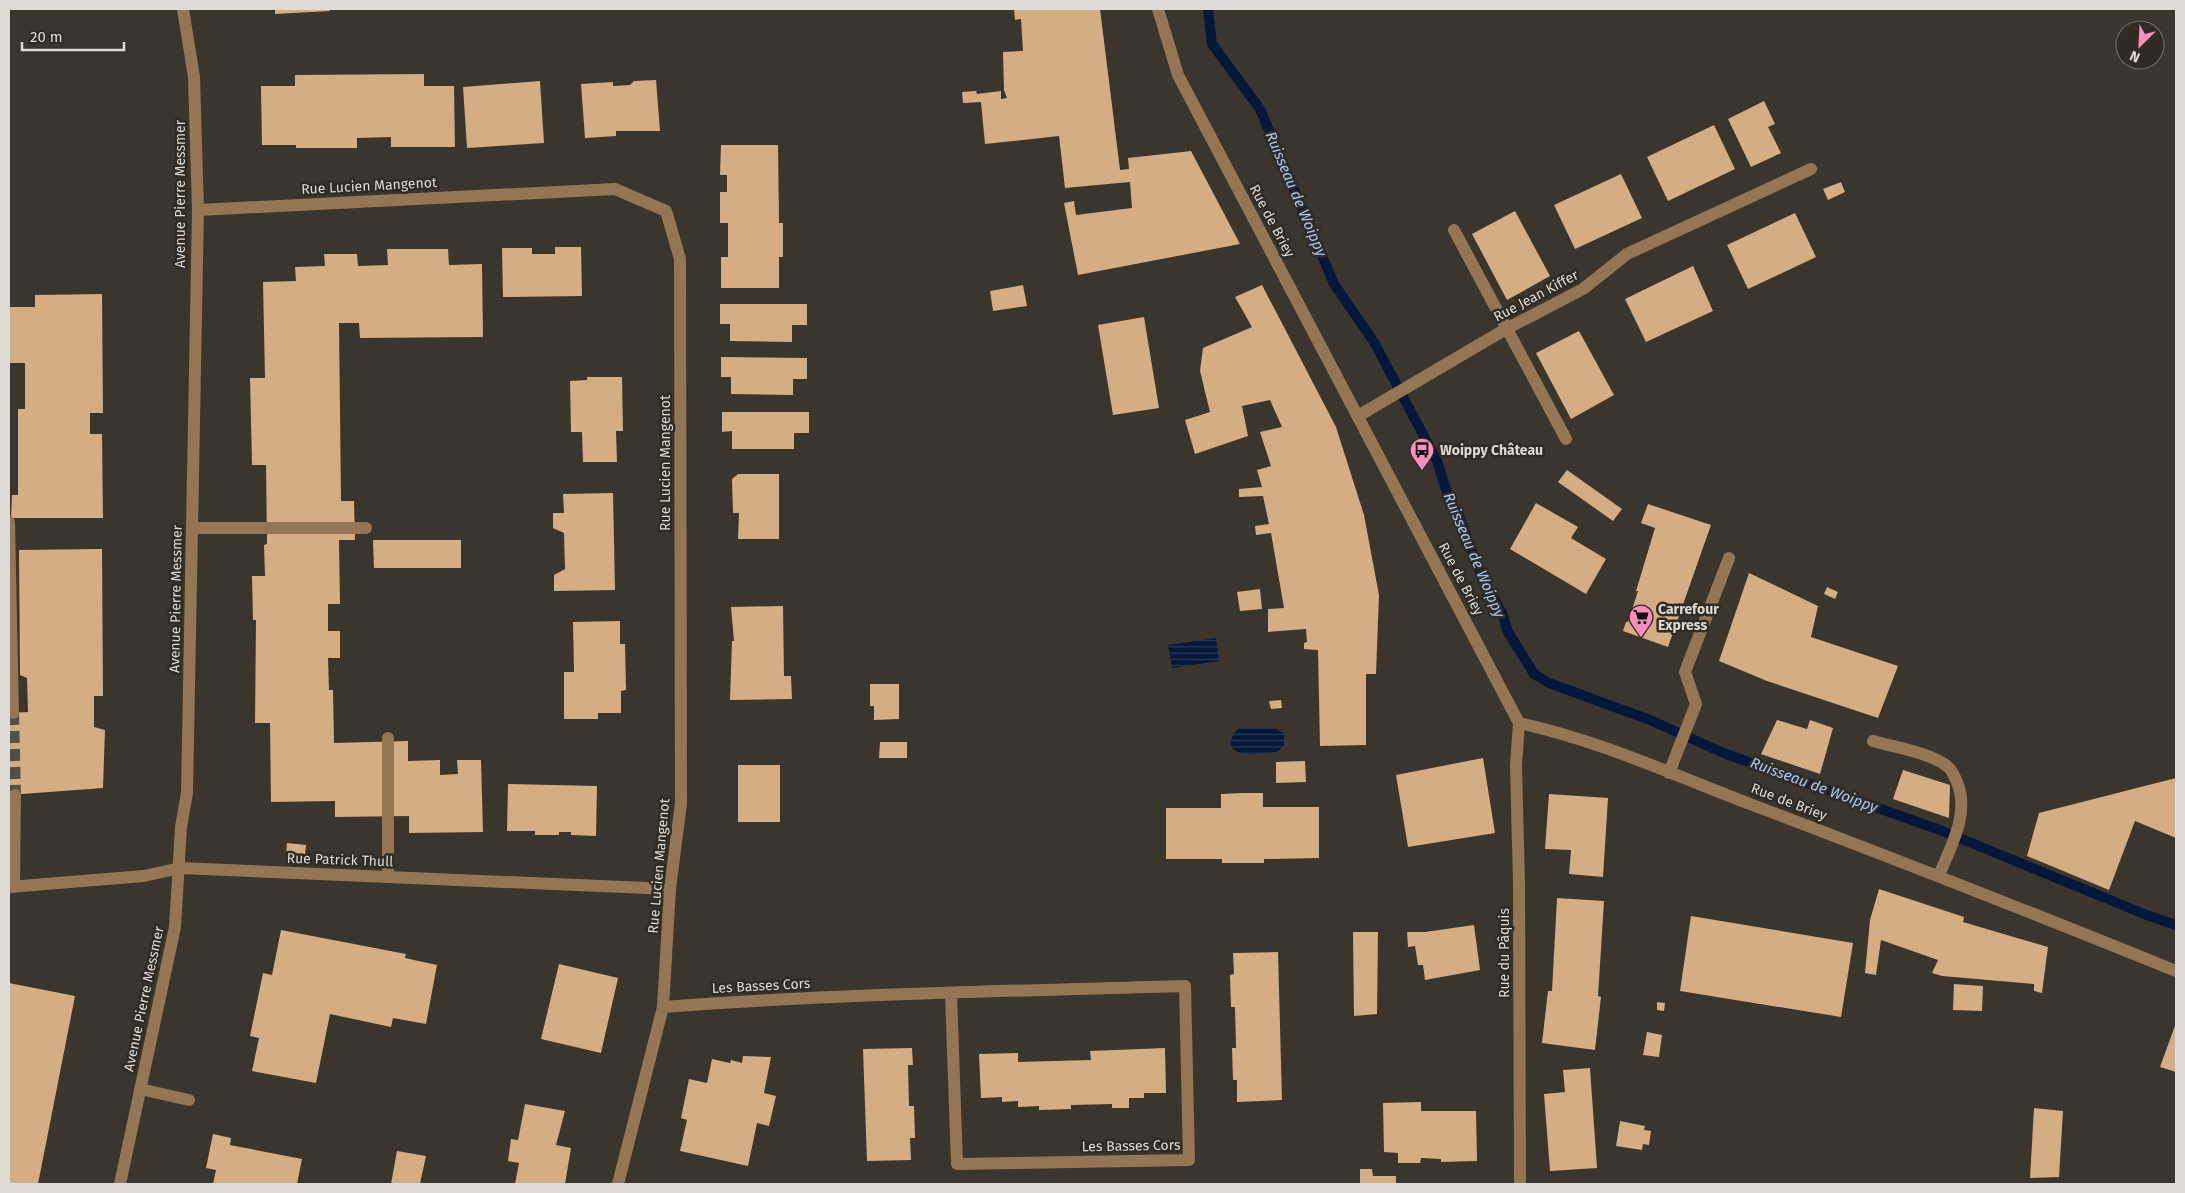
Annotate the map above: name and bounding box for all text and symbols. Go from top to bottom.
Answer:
scale bar [22,20,125,52]
north arrow [2115,20,2165,70]
text: 20 m [30,28,63,46]
text: N [2127,47,2143,66]
street label: Avenue Pierre Messmer [172,119,189,268]
water label: Ruisseau de Woippy [1261,129,1331,260]
street label: Rue Lucien Mangenot [301,174,438,198]
street label: Rue de Briey [1246,182,1298,260]
street label: Rue Jean Kiffer [1491,266,1582,326]
street label: Rue Lucien Mangenot [657,394,674,531]
bus stop icon: Woippy Château [1409,437,1435,471]
place label: Woippy Château [1440,442,1543,459]
water label: Ruisseau de Woippy [1439,490,1509,621]
street label: Avenue Pierre Messmer [166,524,186,673]
street label: Rue de Briey [1435,540,1487,618]
place label: Carrefour Express [1658,601,1719,634]
supermarket icon: Carrefour Express [1628,604,1654,638]
water label: Ruisseau de Woippy [1748,754,1881,817]
street label: Rue de Briey [1749,780,1829,824]
street label: Rue Lucien Mangenot [645,797,673,934]
street label: Rue Patrick Thull [286,850,394,870]
street label: Rue du Pâquis [1496,907,1513,998]
street label: Avenue Pierre Messmer [120,924,168,1073]
street label: Les Basses Cors [711,975,811,997]
street label: Les Basses Cors [1081,1137,1181,1155]

